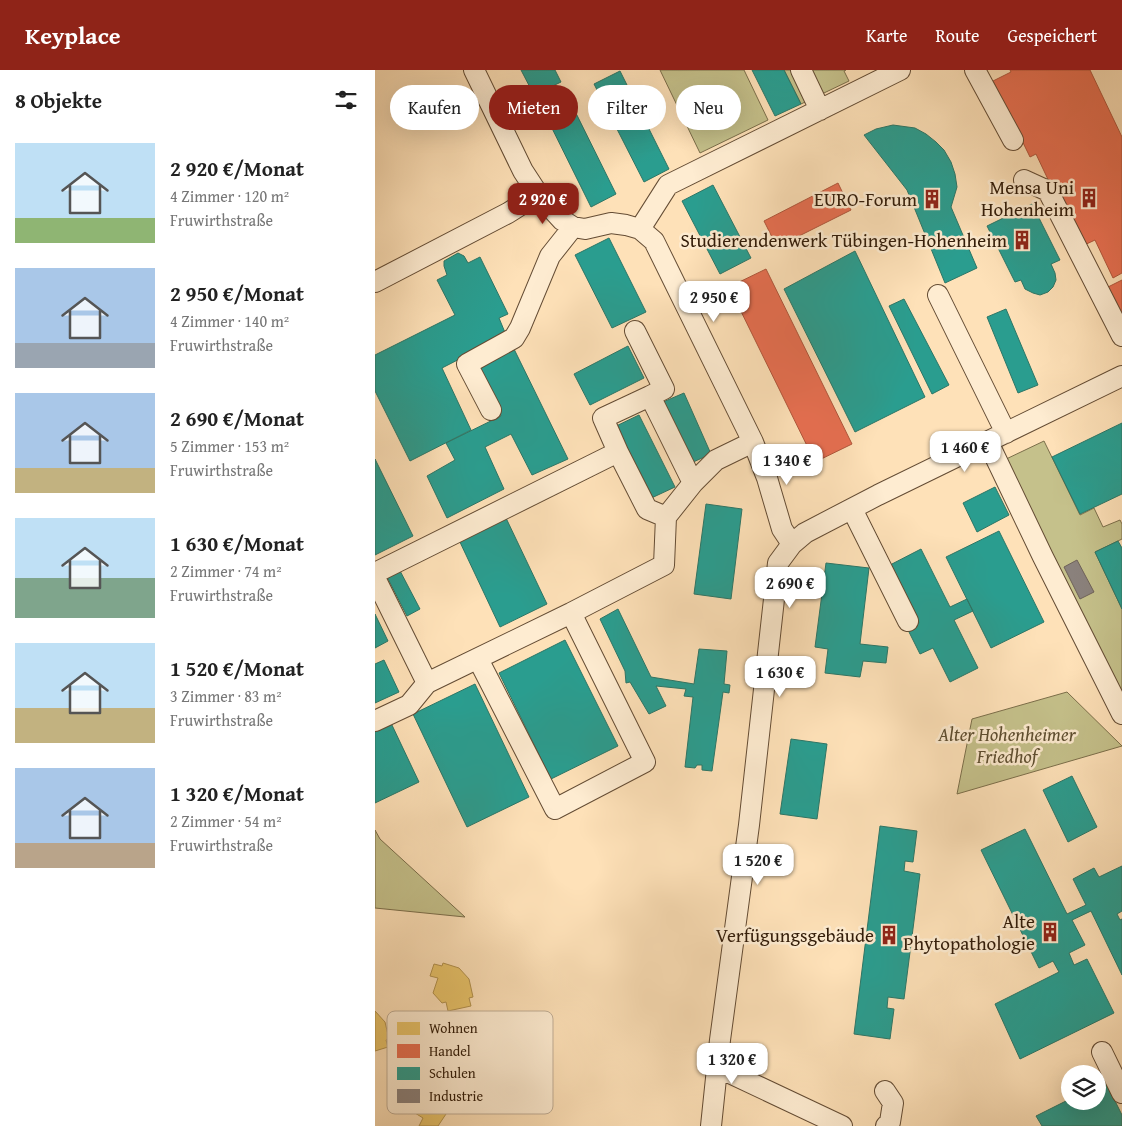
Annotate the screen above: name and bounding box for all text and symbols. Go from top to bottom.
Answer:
text: Keyplace [25,18,121,53]
text: Karte [866,22,907,49]
text: Route [935,22,980,49]
text: Gespeichert [1008,22,1097,49]
text: 8 Objekte [15,85,102,116]
chip: Kaufen [390,85,479,130]
chip: Mieten [489,85,578,130]
chip: Filter [588,85,666,130]
chip: Neu [676,85,741,130]
icon: filters [332,86,360,114]
text: 2 920 €/Monat [170,153,304,184]
icon: home [55,163,115,223]
place label: Mensa Uni Hohenheim [981,173,1074,223]
pin: 2 920 € [497,182,589,225]
text: 4 Zimmer · 120 m² [170,184,289,208]
place label: EURO-Forum [814,185,917,213]
text: 2 920 € [519,187,567,211]
building icon: Mensa Uni Hohenheim [1078,187,1100,209]
building icon: EURO-Forum [921,188,943,210]
text: Fruwirthstraße [170,208,273,232]
place label: Studierendenwerk Tübingen-Hohenheim [680,226,1007,254]
building icon: Studierendenwerk Tübingen-Hohenheim [1011,229,1033,251]
text: 2 950 €/Monat [170,278,304,309]
pin: 2 950 € [668,280,760,323]
text: 2 950 € [690,285,738,309]
icon: home [55,288,115,348]
text: 4 Zimmer · 140 m² [170,309,289,333]
text: Fruwirthstraße [170,333,273,357]
text: 2 690 €/Monat [170,403,304,434]
icon: home [55,413,115,473]
pin: 1 460 € [919,430,1011,473]
text: 5 Zimmer · 153 m² [170,434,289,458]
text: 1 460 € [941,435,989,459]
pin: 1 340 € [741,444,833,486]
text: 1 340 € [763,448,811,472]
text: Fruwirthstraße [170,458,273,482]
text: 1 630 €/Monat [170,528,304,559]
icon: home [55,538,115,598]
text: 2 Zimmer · 74 m² [170,559,282,583]
pin: 2 690 € [744,566,836,609]
text: 2 690 € [766,571,814,595]
text: Fruwirthstraße [170,583,273,607]
text: 1 520 €/Monat [170,653,304,684]
pin: 1 630 € [734,656,826,698]
text: 1 630 € [756,660,804,684]
icon: home [55,663,115,723]
text: 3 Zimmer · 83 m² [170,684,282,708]
text: Fruwirthstraße [170,708,273,732]
park label: Alter Hohenheimer Friedhof [937,720,1077,770]
text: 1 320 €/Monat [170,778,304,809]
icon: home [55,788,115,848]
text: 2 Zimmer · 54 m² [170,809,282,833]
text: Fruwirthstraße [170,833,273,857]
pin: 1 520 € [712,844,804,886]
text: 1 520 € [734,848,782,872]
place label: Alte Phytopathologie [903,907,1035,957]
place label: Verfügungsgebäude [716,921,874,949]
building icon: Alte Phytopathologie [1039,921,1061,943]
building icon: Verfügungsgebäude [878,924,900,946]
legend [387,1011,553,1114]
text: Wohnen [429,1018,478,1038]
text: Handel [429,1041,471,1061]
pin: 1 320 € [686,1042,778,1085]
text: 1 320 € [708,1047,756,1071]
text: Schulen [429,1063,476,1083]
map controls [1061,1065,1106,1110]
button: layers [1061,1065,1106,1110]
text: Industrie [429,1086,483,1106]

